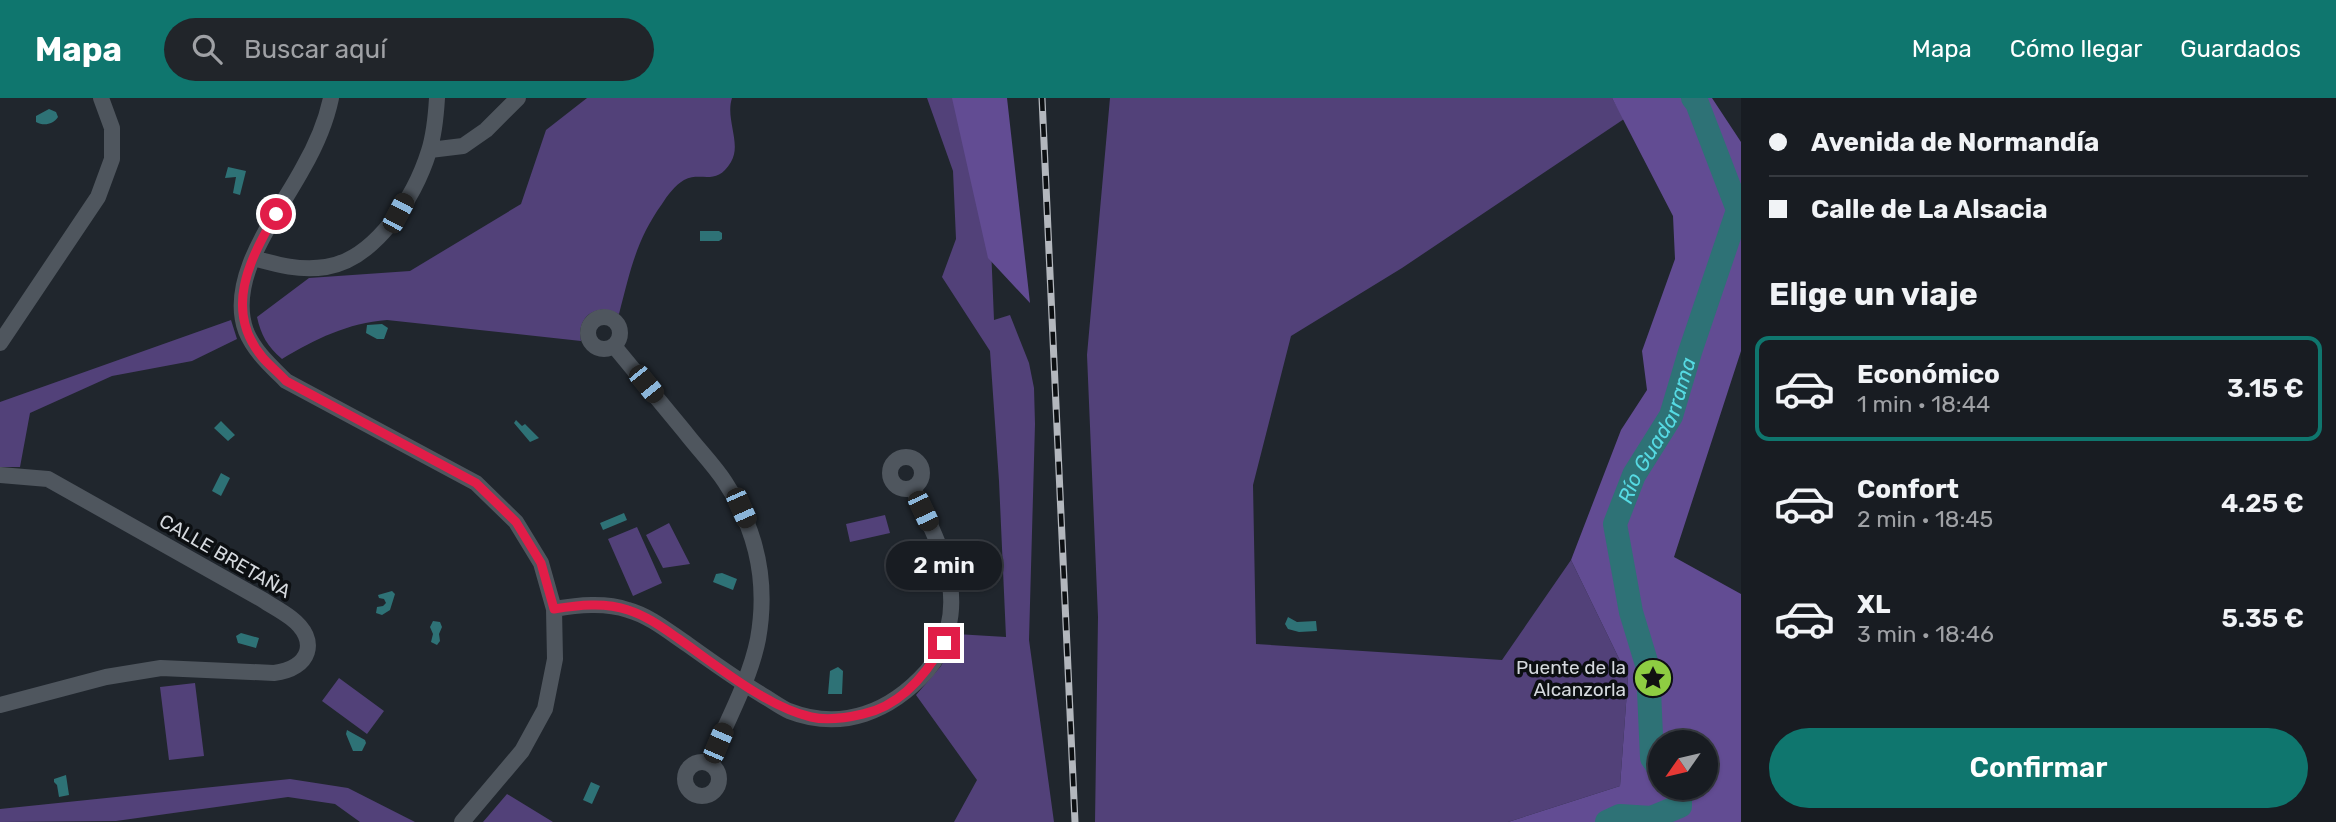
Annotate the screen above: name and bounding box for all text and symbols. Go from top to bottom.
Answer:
search box [164,18,654,81]
text: Mapa [35,30,122,69]
icon: search [188,30,226,68]
text: Buscar aquí [244,34,387,65]
text: Mapa [1912,35,1972,63]
text: Cómo llegar [2010,35,2142,63]
text: Guardados [2180,35,2301,63]
text: Avenida de Normandía [1811,127,2099,158]
car [379,190,418,236]
text: Calle de La Alsacia [1811,194,2047,225]
route start [260,198,292,230]
text: Elige un viaje [1769,275,1978,313]
water label: Río Guadarrama [1612,354,1700,507]
icon: car [1773,357,1836,420]
text: Económico [1857,359,2000,390]
car [625,361,668,407]
text: 3.15 € [2227,373,2304,404]
text: 1 min · 18:44 [1857,390,1990,418]
icon: car [1773,472,1836,535]
text: Confort [1857,474,1959,505]
car [723,485,760,531]
car [905,488,942,534]
text: 4.25 € [2221,488,2304,519]
text: 2 min · 18:45 [1857,505,1993,533]
street label: CALLE BRETAÑA [155,509,295,603]
callout: 2 min [886,542,1002,590]
text: 2 min [913,551,975,579]
icon: car [1773,587,1836,650]
text: XL [1857,589,1890,620]
text: 5.35 € [2221,603,2304,634]
text: 3 min · 18:46 [1857,620,1994,648]
route end [928,627,960,659]
place label: Puente de la Alcanzorla [1516,656,1626,701]
place icon: Puente de la Alcanzorla [1632,657,1674,699]
car [701,720,736,766]
button: Confirmar [1769,728,2308,808]
north arrow [1648,730,1718,800]
map controls [1648,730,1718,800]

